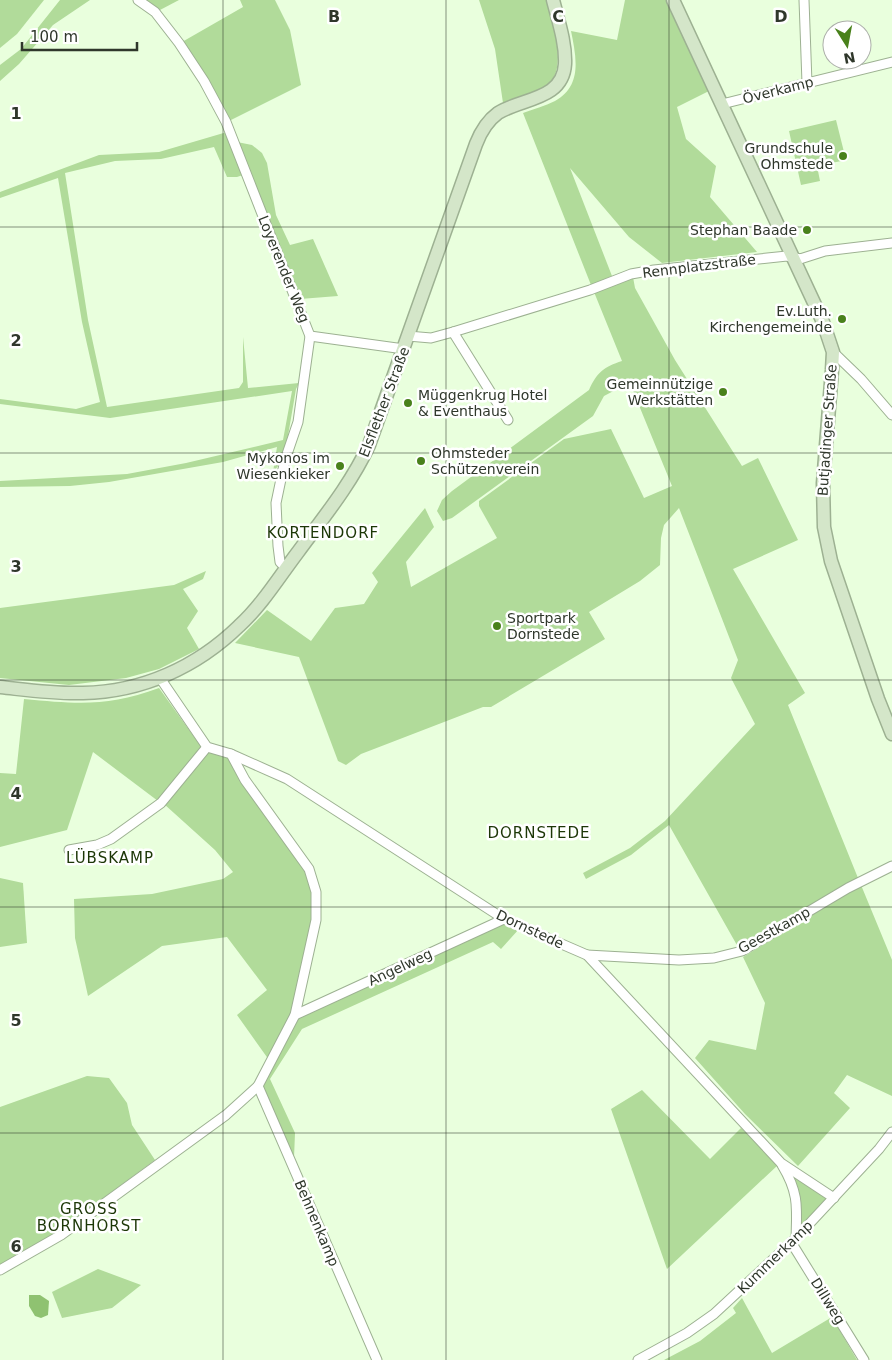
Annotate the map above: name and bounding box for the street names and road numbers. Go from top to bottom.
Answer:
street label: Överkamp [741,72,815,107]
street label: Loyerender Weg [255,213,313,325]
street label: Rennplatzstraße [641,251,757,281]
street label: Elsflether Straße [356,345,412,459]
street label: Butjadinger Straße [814,364,840,496]
street label: Geestkamp [735,904,813,956]
street label: Dornstede [494,906,566,952]
street label: Angelweg [365,945,435,989]
street label: Behnenkamp [292,1177,342,1269]
street label: Kummerkamp [734,1217,816,1297]
street label: Dillweg [808,1275,848,1327]

